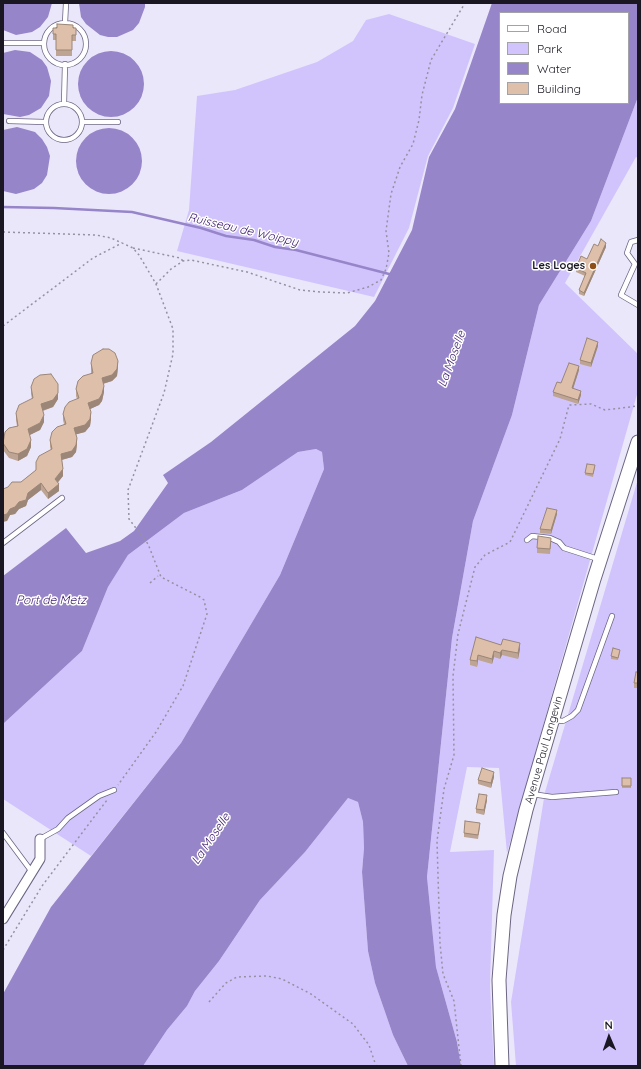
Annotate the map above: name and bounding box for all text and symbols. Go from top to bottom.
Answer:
legend [499,12,629,104]
text: Road [537,21,567,36]
text: Park [537,41,562,56]
text: Water [537,61,571,76]
text: Building [537,81,581,96]
water label: Ruisseau de Woippy [187,210,299,250]
place label: Les Loges [532,259,585,273]
marker: Les Loges [588,261,598,271]
water label: La Moselle [435,329,469,389]
water label: Port de Metz [16,593,86,607]
street label: Avenue Paul Langevin [522,695,566,805]
water label: La Moselle [189,811,233,867]
north arrow [589,1017,629,1057]
text: N [604,1018,613,1032]

